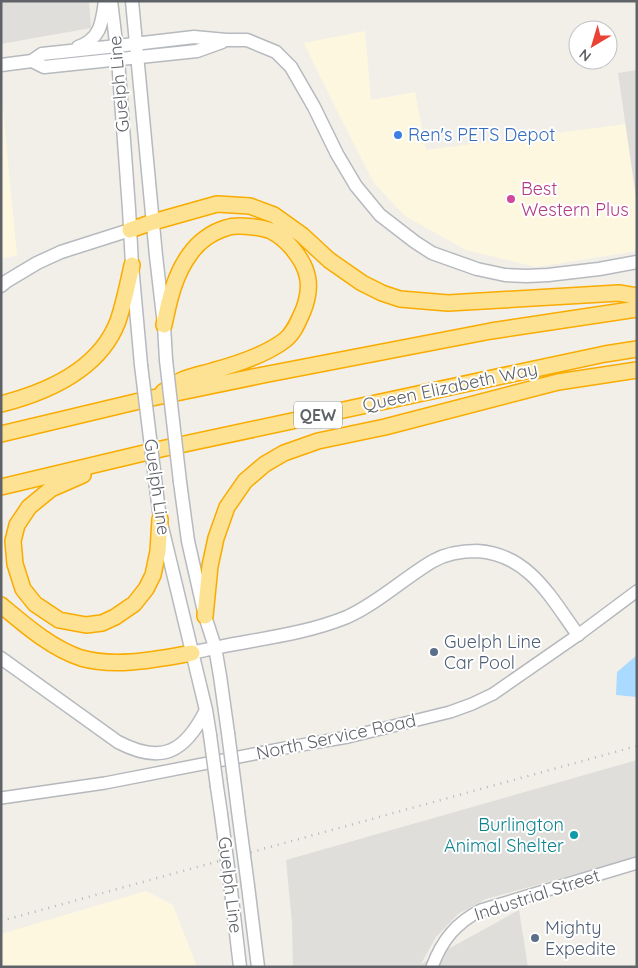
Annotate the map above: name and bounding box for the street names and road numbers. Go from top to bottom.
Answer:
street label: Guelph Line [103,35,134,133]
street label: Queen Elizabeth Way [360,357,539,416]
road number: QEW [294,402,342,428]
street label: Guelph Line [139,437,176,537]
street label: North Service Road [254,708,418,765]
street label: Guelph Line [213,835,248,935]
street label: Industrial Street [471,863,603,926]

